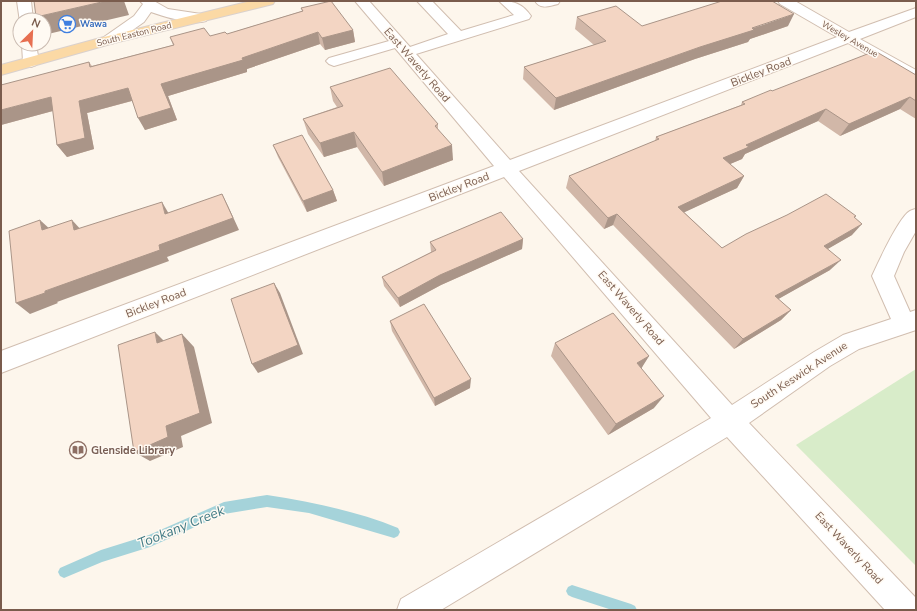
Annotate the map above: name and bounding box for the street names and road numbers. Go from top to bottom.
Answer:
street label: Wesley Avenue [820,18,881,60]
street label: South Easton Road [95,19,173,49]
street label: East Waverly Road [381,25,453,105]
street label: Bickley Road [729,54,793,90]
street label: Bickley Road [427,169,491,205]
street label: East Waverly Road [595,268,667,348]
street label: Bickley Road [124,285,188,321]
street label: South Keswick Avenue [748,338,850,412]
street label: East Waverly Road [811,509,887,587]

